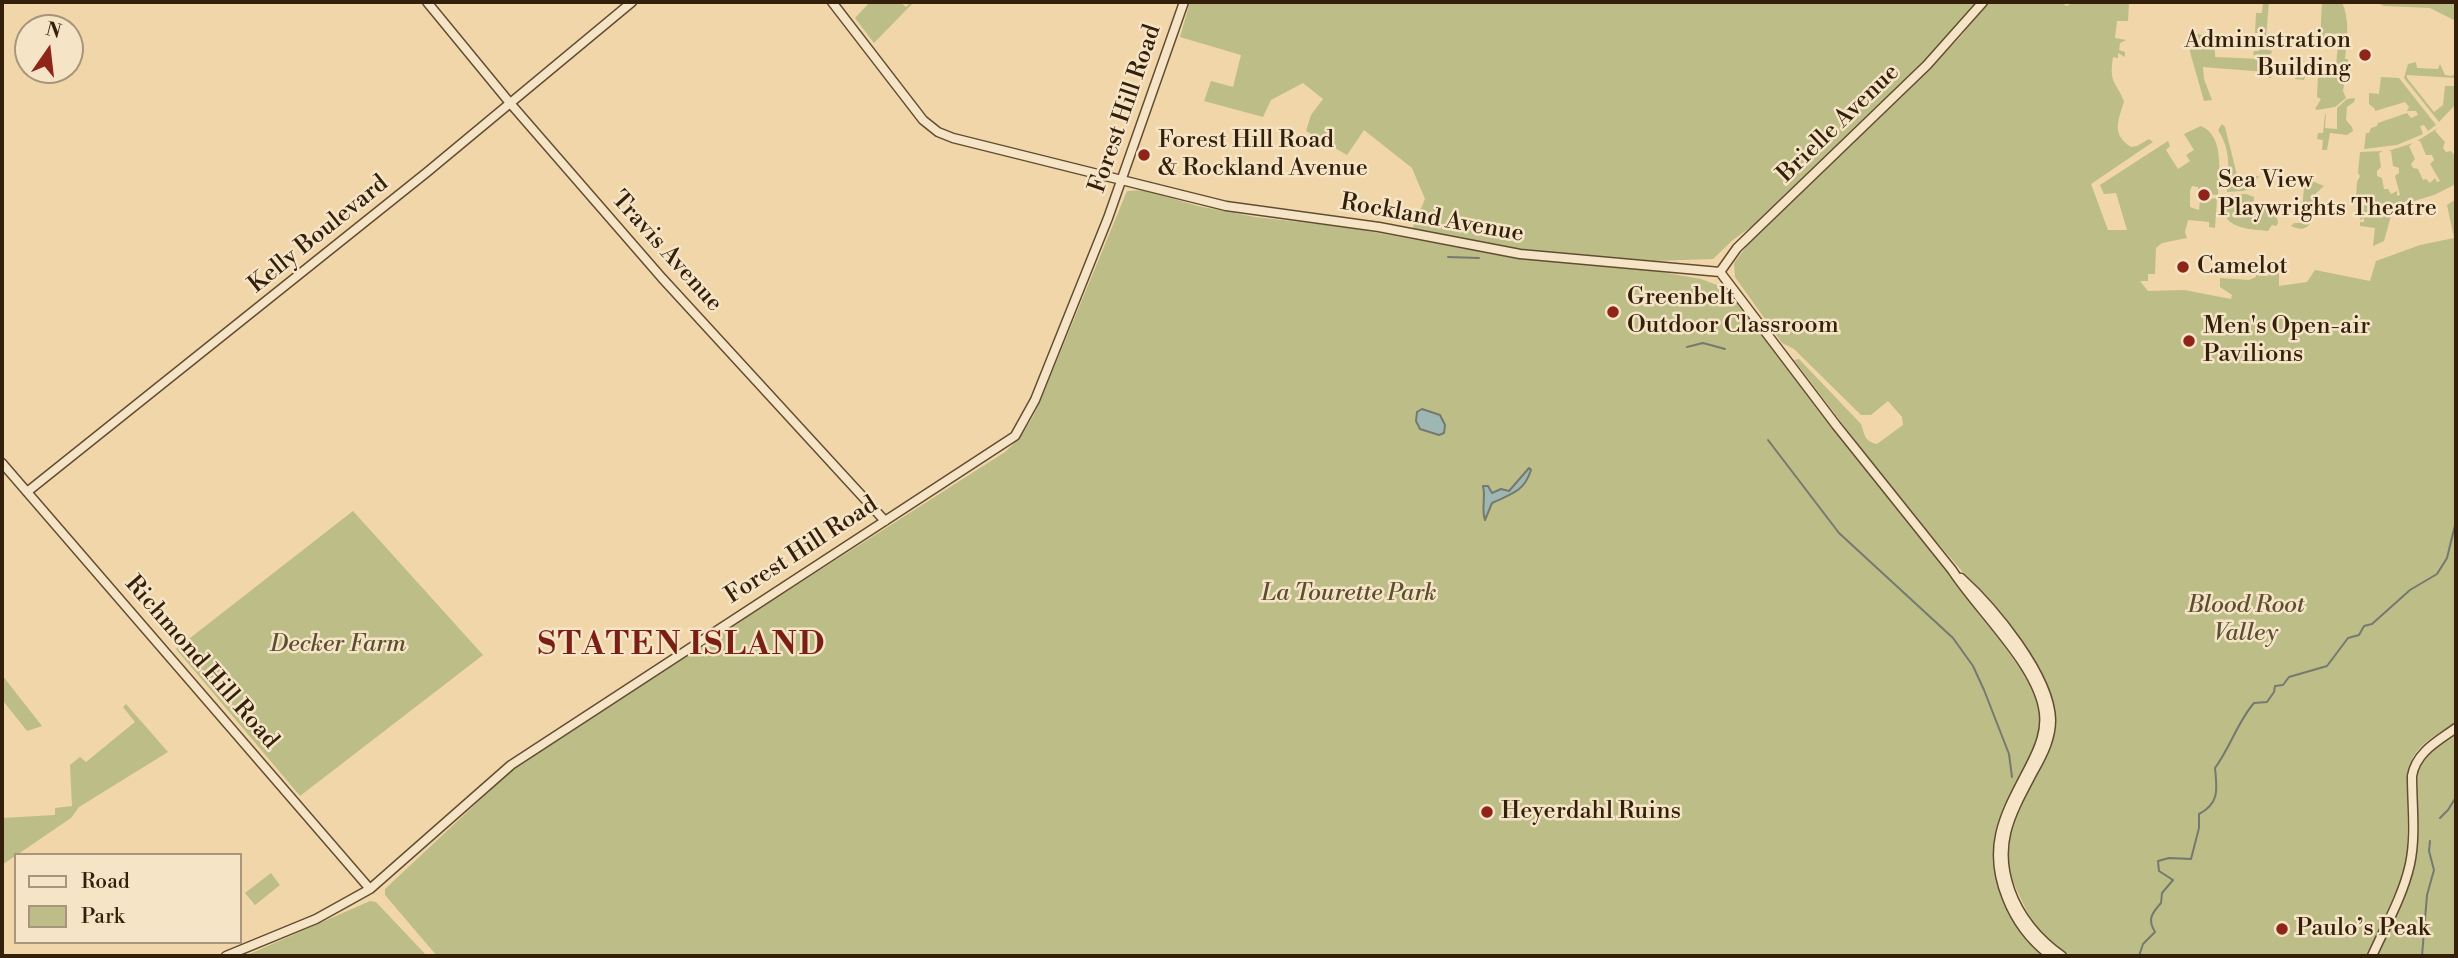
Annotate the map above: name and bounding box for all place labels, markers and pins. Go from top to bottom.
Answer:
place label: Administration Building [2184,27,2351,83]
marker: Administration Building [2357,47,2373,63]
place label: Forest Hill Road & Rockland Avenue [1158,127,1368,183]
marker: Forest Hill Road & Rockland Avenue [1136,147,1152,163]
place label: Sea View Playwrights Theatre [2218,167,2437,223]
marker: Sea View Playwrights Theatre [2196,187,2212,203]
place label: Camelot [2197,253,2288,281]
marker: Camelot [2175,259,2191,275]
place label: Greenbelt Outdoor Classroom [1627,284,1839,340]
marker: Greenbelt Outdoor Classroom [1605,304,1621,320]
place label: Men's Open-air Pavilions [2203,313,2370,369]
marker: Men's Open-air Pavilions [2181,333,2197,349]
place label: Heyerdahl Ruins [1501,798,1681,826]
marker: Heyerdahl Ruins [1479,804,1495,820]
place label: Paulo’s Peak [2296,915,2430,943]
marker: Paulo’s Peak [2274,921,2290,937]

